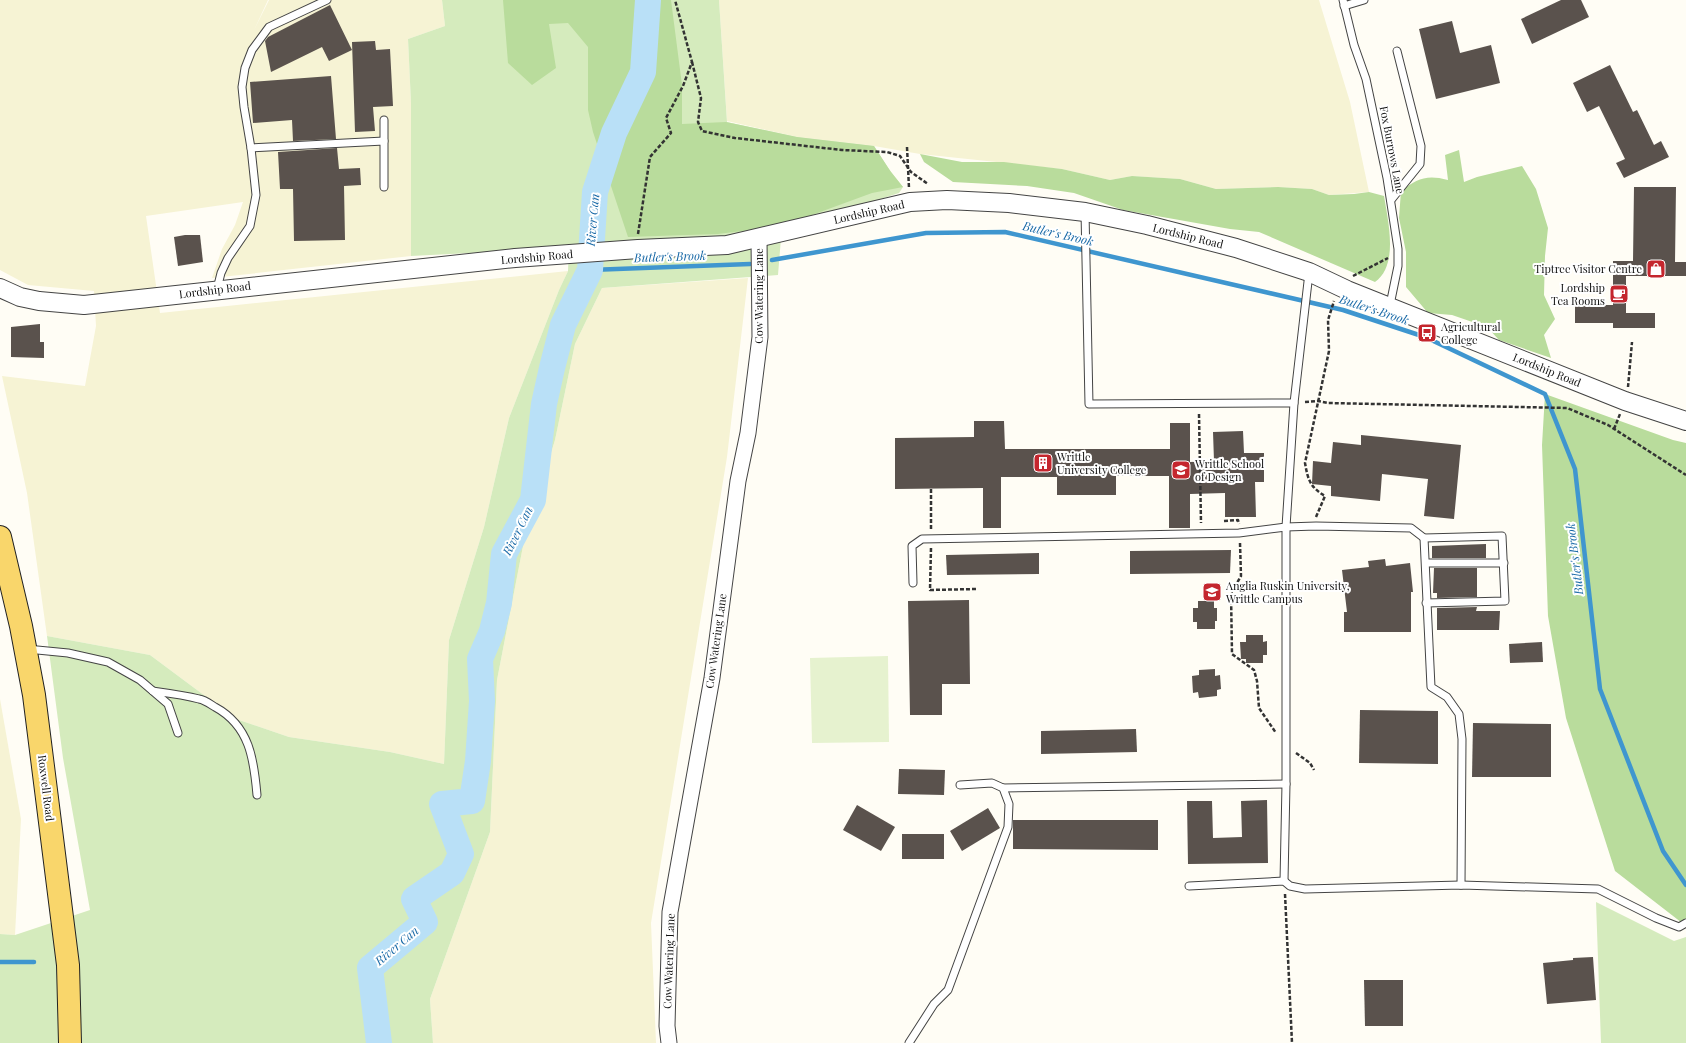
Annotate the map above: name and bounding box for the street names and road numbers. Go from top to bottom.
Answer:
street label: Fox Burrows Lane [1377,105,1408,195]
street label: Lordship Road [832,196,906,227]
street label: Lordship Road [1151,219,1226,252]
street label: Lordship Road [500,246,574,267]
street label: Cow Watering Lane [751,248,766,344]
street label: Lordship Road [178,278,252,301]
street label: Lordship Road [1511,349,1584,390]
street label: Cow Watering Lane [701,592,730,689]
street label: Roxwell Road [35,754,58,823]
street label: Cow Watering Lane [659,913,678,1009]

